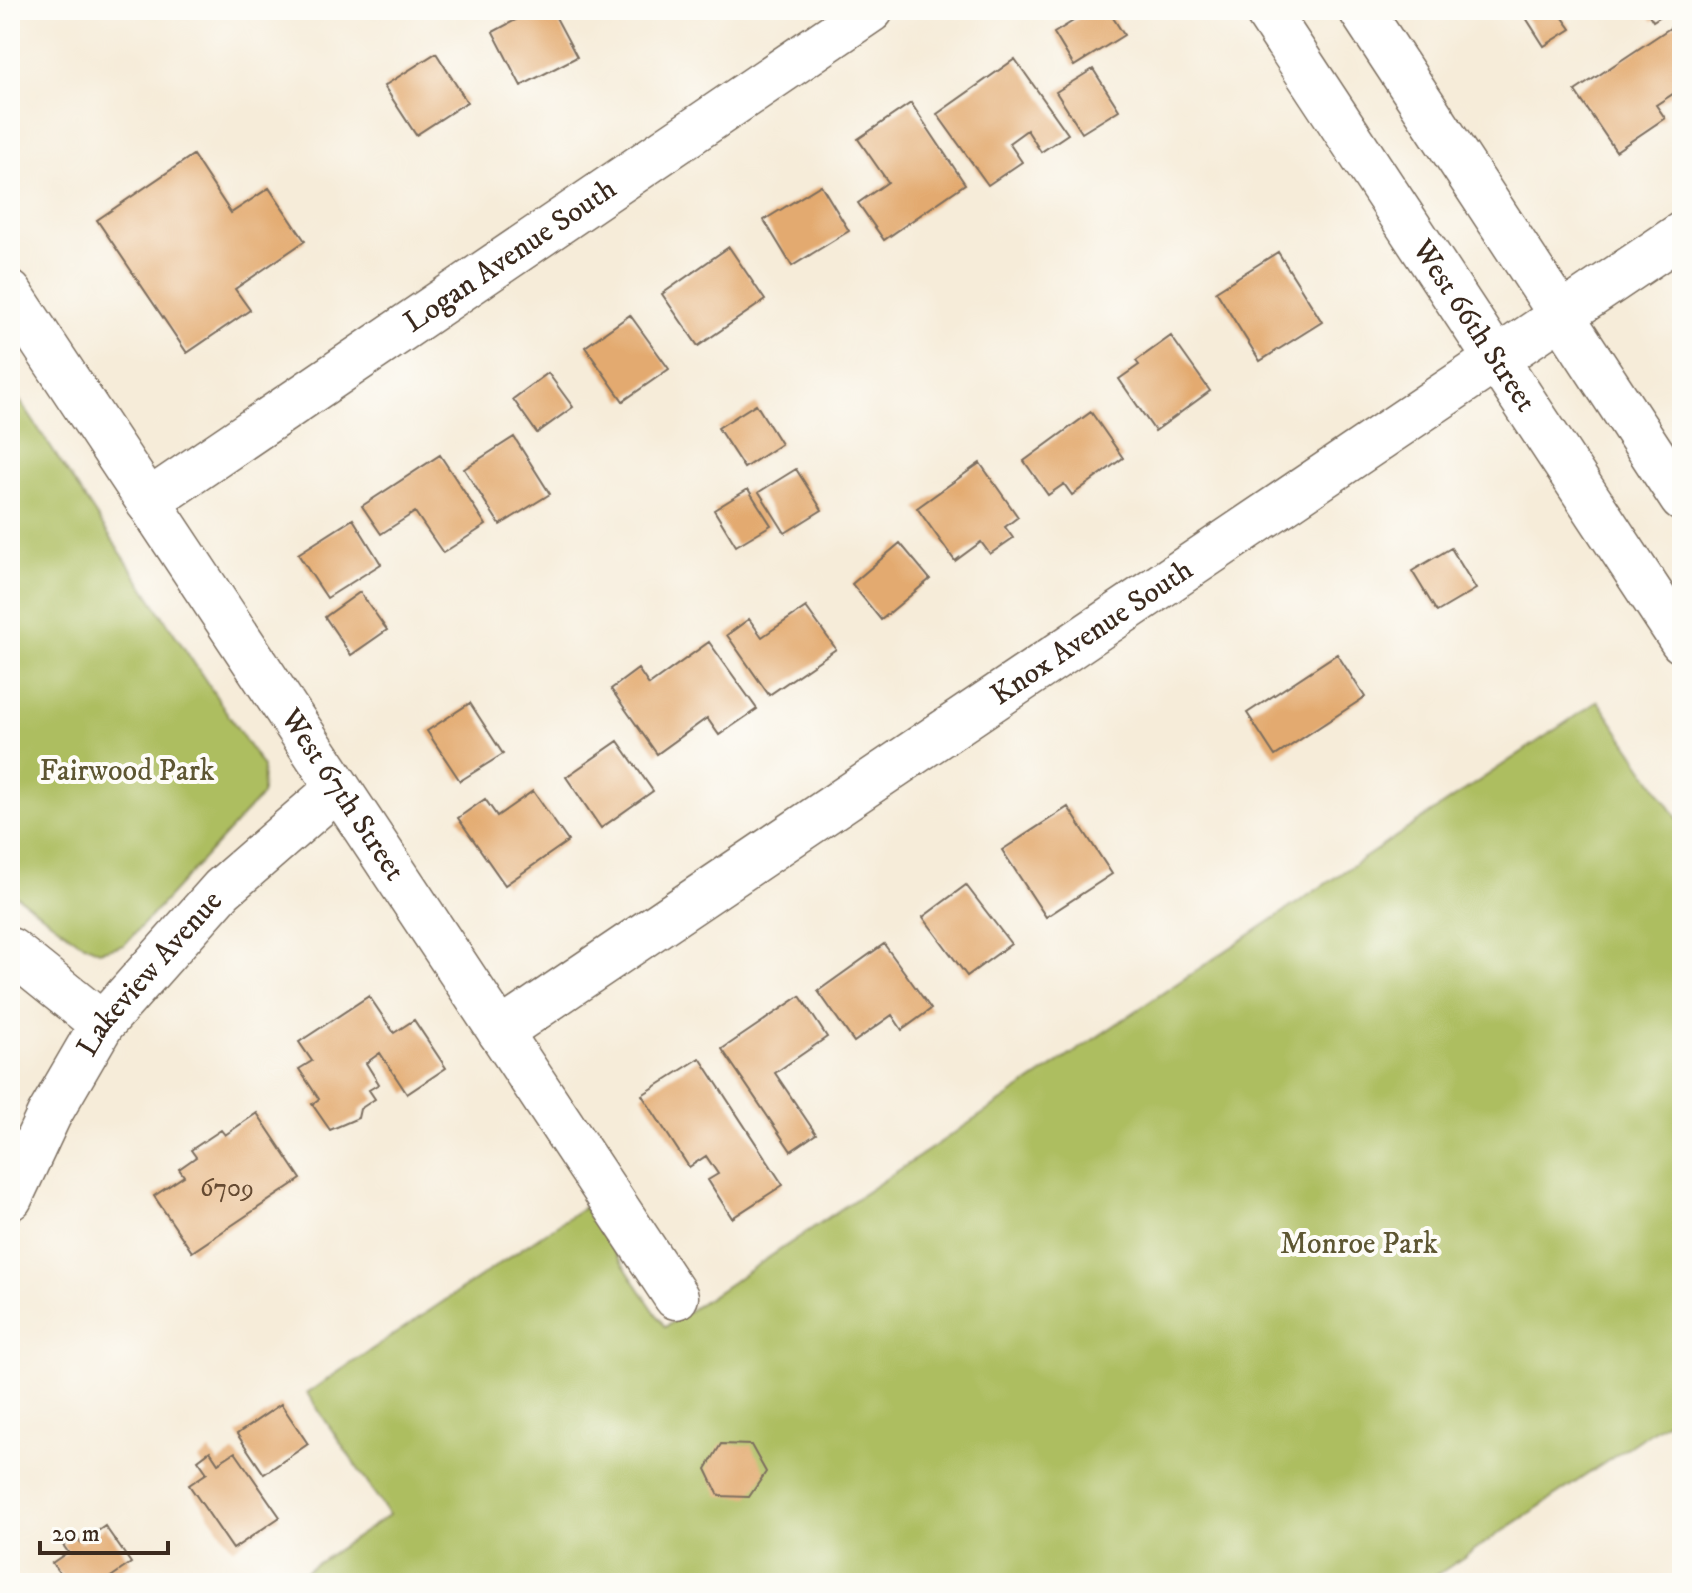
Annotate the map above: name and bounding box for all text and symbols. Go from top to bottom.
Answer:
street label: Logan Avenue South [397,170,624,341]
street label: West 66th Street [1403,232,1544,419]
street label: Knox Avenue South [984,551,1200,714]
street label: West 67th Street [272,701,413,888]
park label: Fairwood Park [39,753,215,790]
street label: Lakeview Avenue [69,883,230,1063]
house number: 6709 [200,1172,254,1205]
park label: Monroe Park [1280,1226,1438,1263]
scale bar [40,1505,168,1555]
text: 20 m [52,1519,100,1549]

